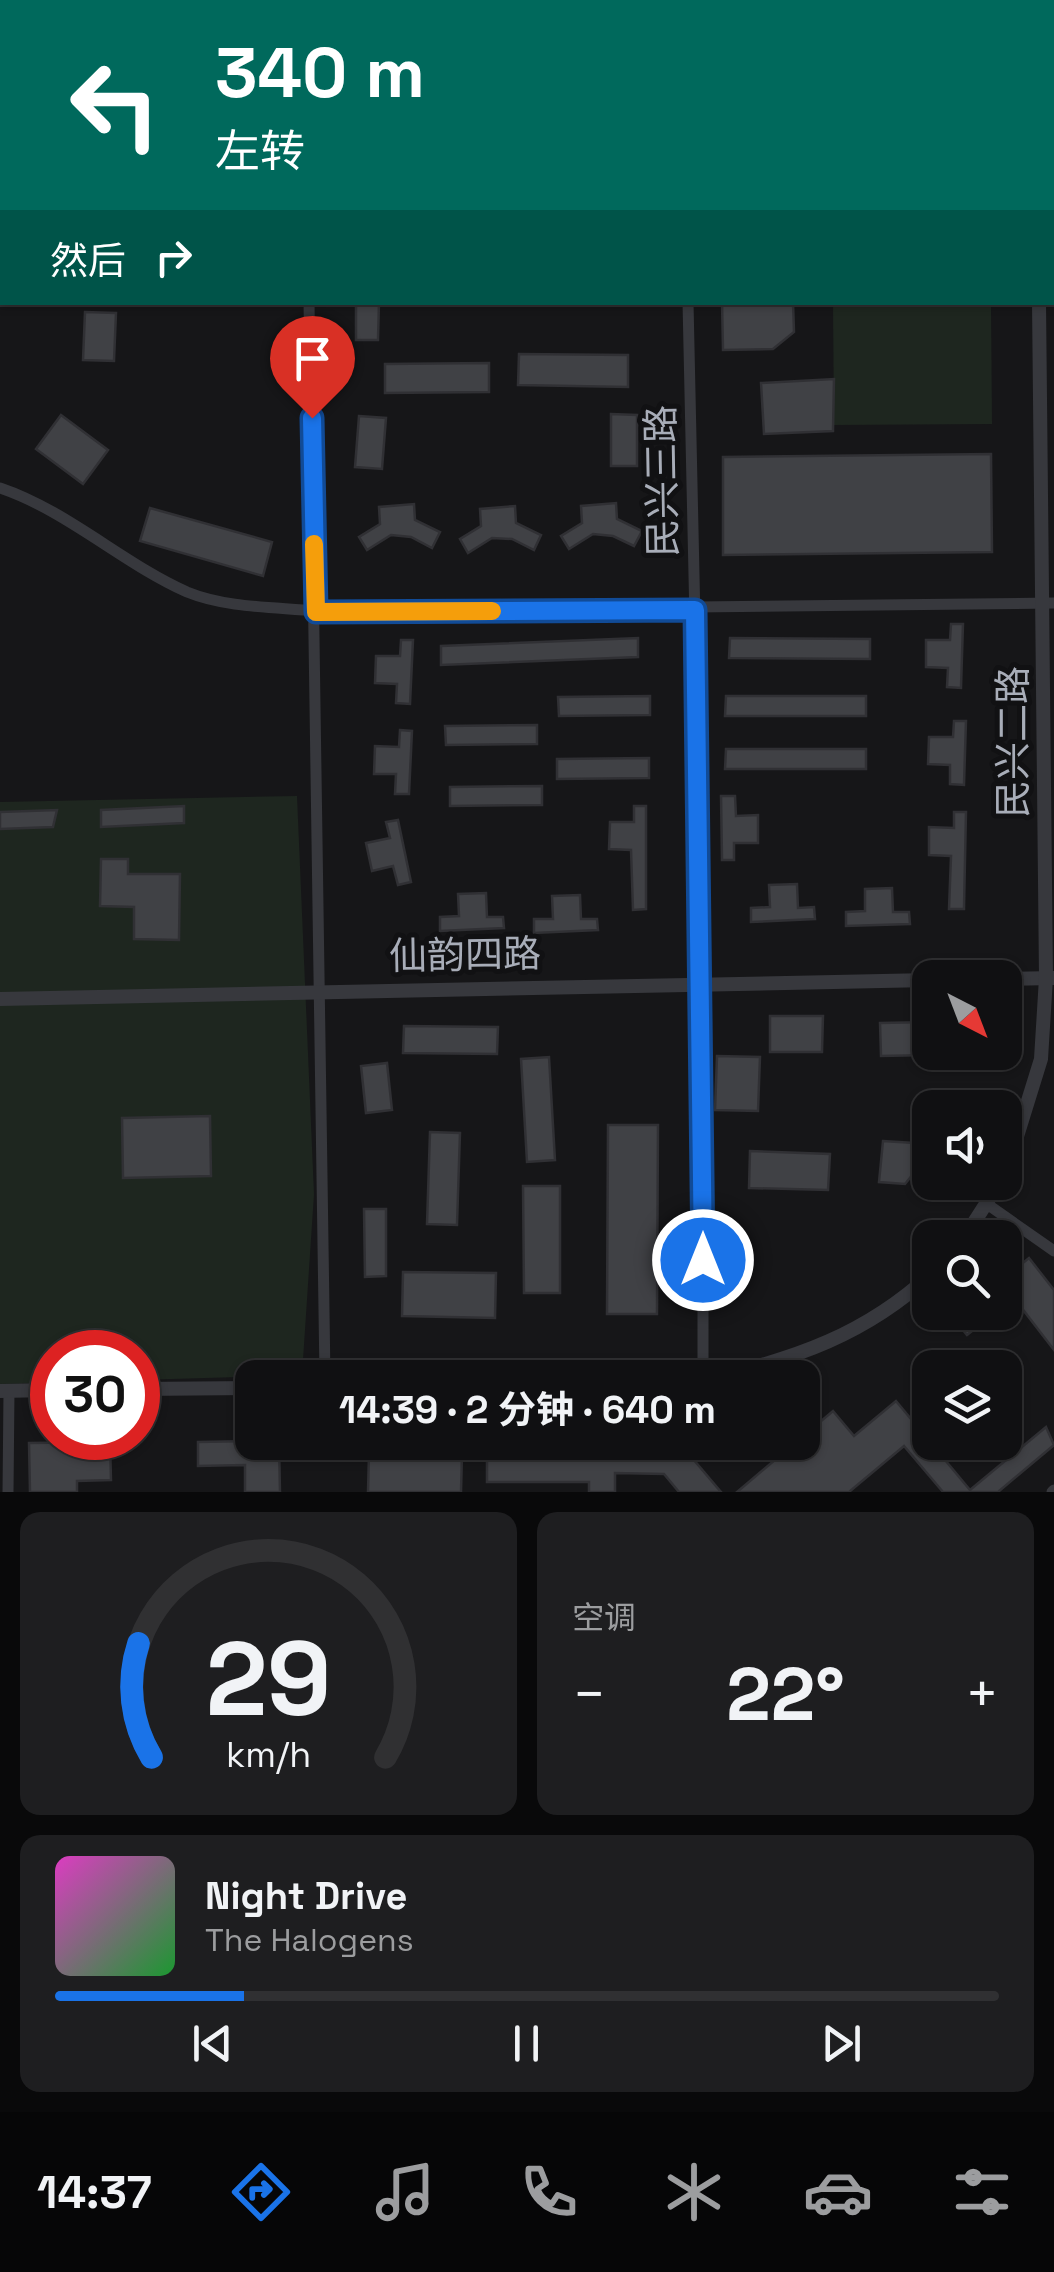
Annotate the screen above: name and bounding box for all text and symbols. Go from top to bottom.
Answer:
text: 340 m [215,28,425,117]
icon: left [50,40,180,170]
text: 左转 [215,123,305,180]
icon: right [146,230,201,285]
text: 然后 [50,237,126,285]
pin [270,316,355,419]
icon: arrive [285,331,340,386]
street label: 民兴三路 [637,405,687,557]
street label: 民兴二路 [989,666,1037,818]
street label: 仙韵四路 [389,930,541,980]
north arrow [912,960,1022,1070]
map controls [912,960,1022,1460]
button: sound [912,1090,1022,1200]
position arrow [651,1208,755,1312]
button: search [912,1220,1022,1330]
speed limit sign: 30 [30,1330,160,1460]
button: layers [912,1350,1022,1460]
text: 14:39 · 2 分钟 · 640 m [339,1386,716,1434]
text: 空调 [572,1598,636,1638]
text: 29 [206,1613,331,1745]
text: 22° [726,1646,845,1742]
text: − [572,1659,606,1729]
text: + [965,1659,999,1729]
text: km/h [226,1732,311,1777]
text: Night Drive [205,1872,407,1920]
text: The Halogens [205,1920,414,1960]
icon: previous [185,2016,240,2071]
icon: pause [499,2016,554,2071]
icon: next [814,2016,869,2071]
icon: directions [226,2157,296,2227]
icon: music [370,2157,440,2227]
icon: phone [514,2157,584,2227]
icon: climate [659,2157,729,2227]
icon: car [803,2157,873,2227]
icon: filters [947,2157,1017,2227]
text: 14:37 [37,2164,152,2221]

